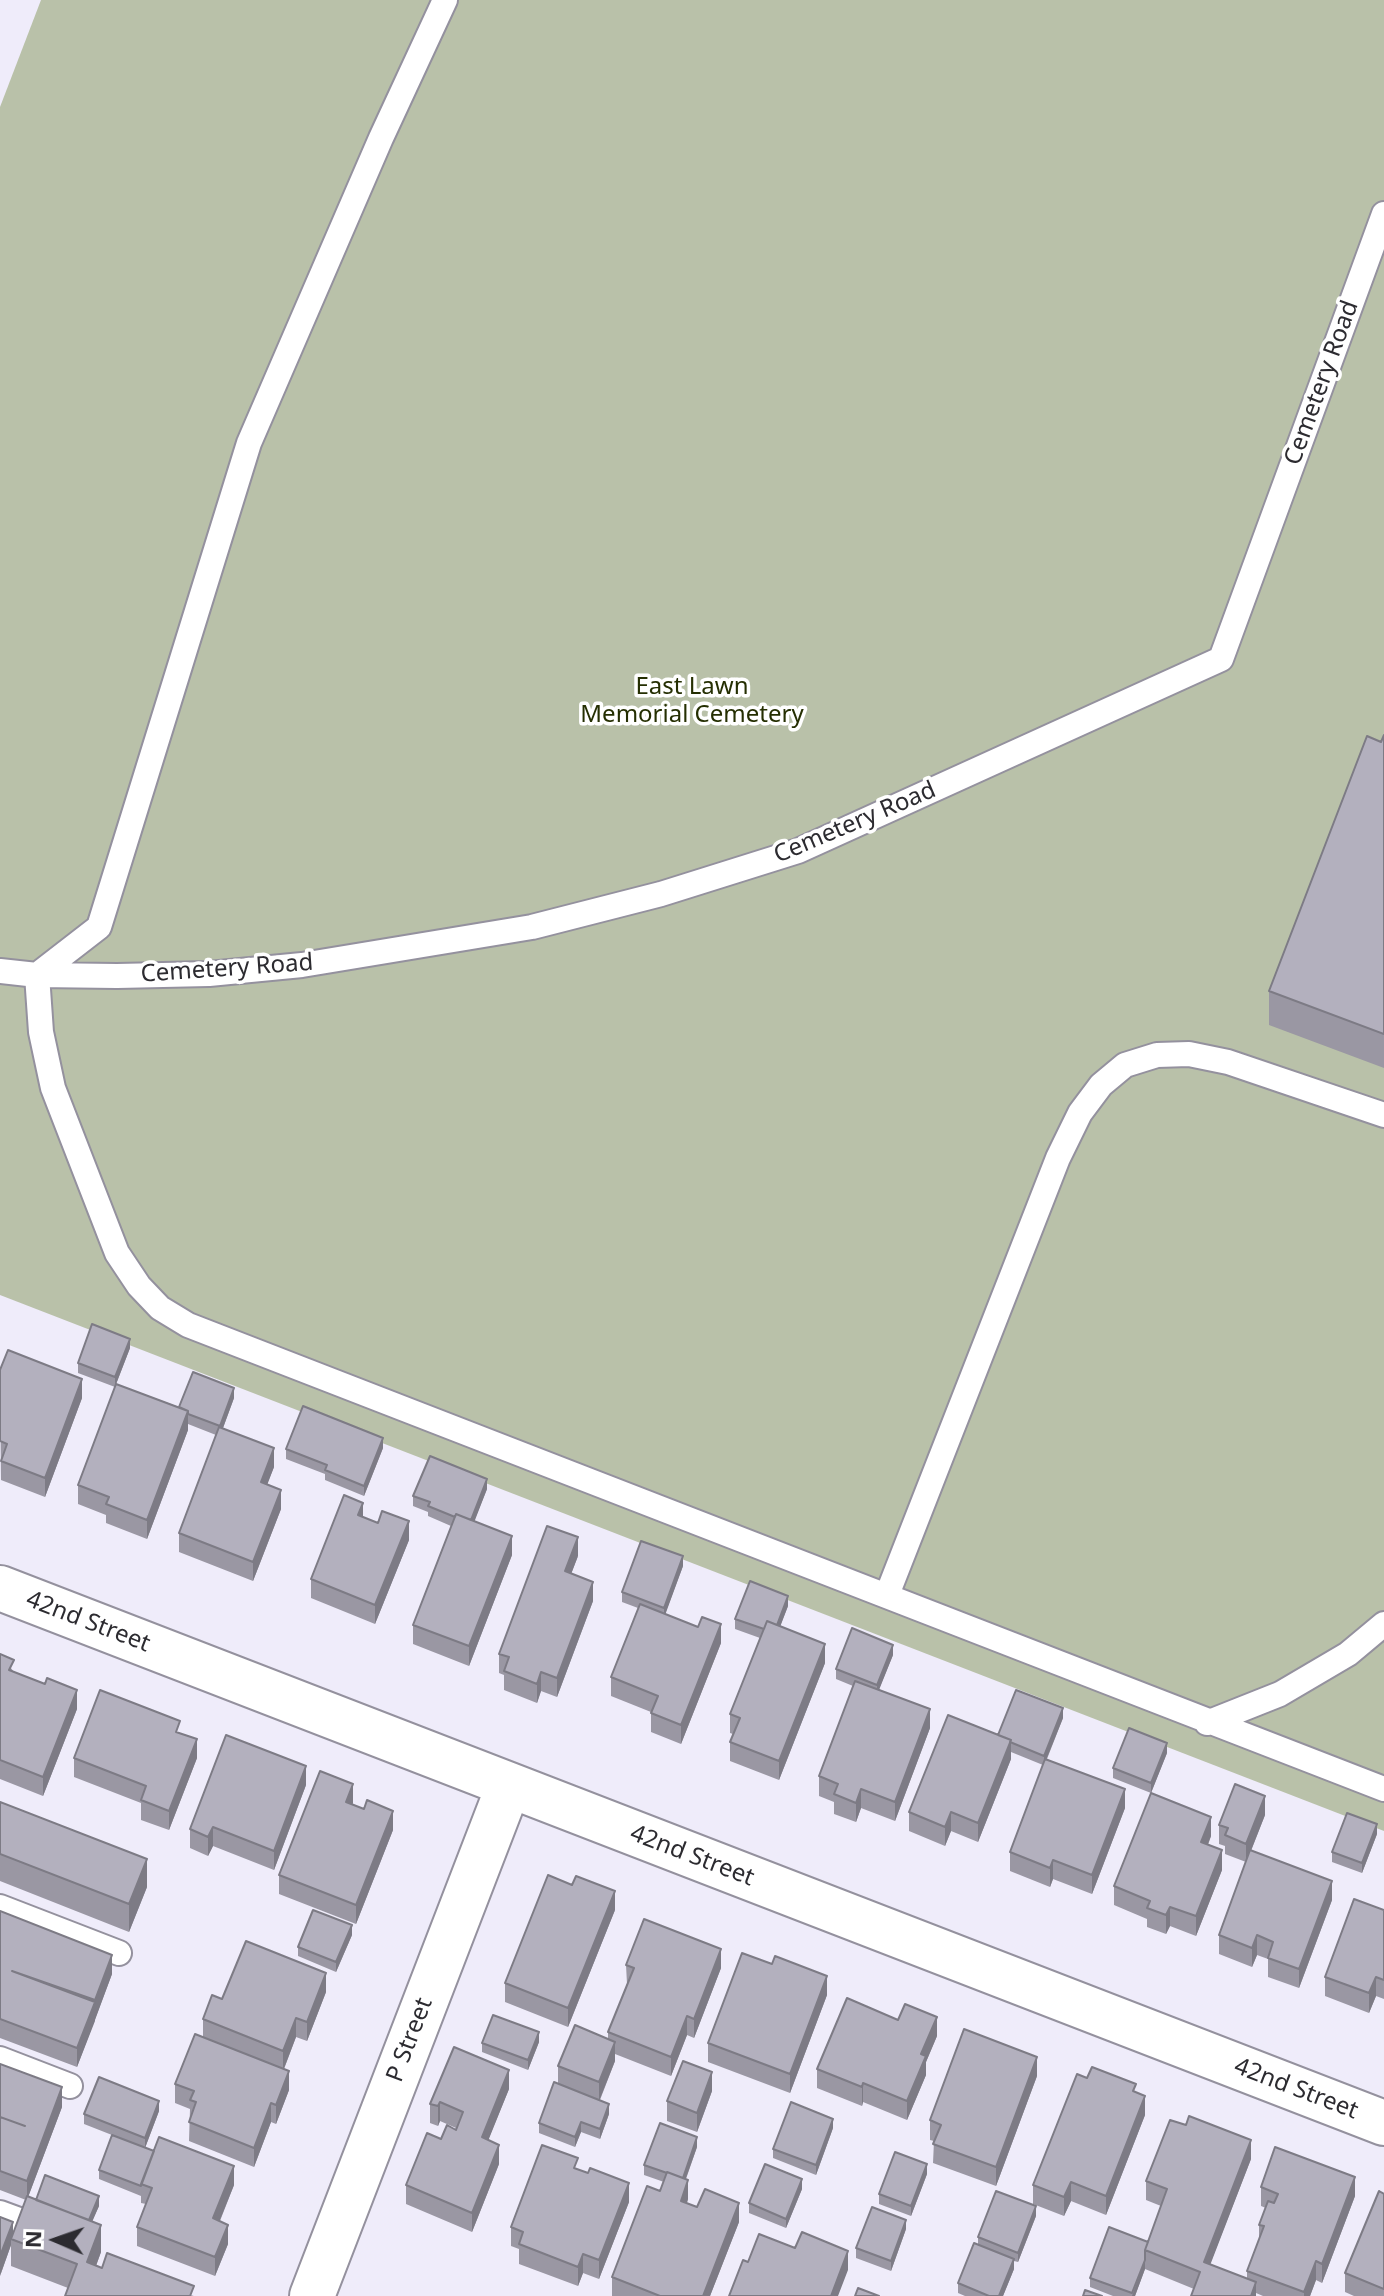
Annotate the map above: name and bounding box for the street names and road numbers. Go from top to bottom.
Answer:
street label: Cemetery Road [1279,297,1365,469]
street label: Cemetery Road [770,776,940,870]
street label: Cemetery Road [140,949,314,989]
street label: 42nd Street [22,1585,154,1659]
street label: 42nd Street [626,1819,758,1893]
street label: P Street [381,1994,439,2086]
street label: 42nd Street [1230,2052,1362,2126]

